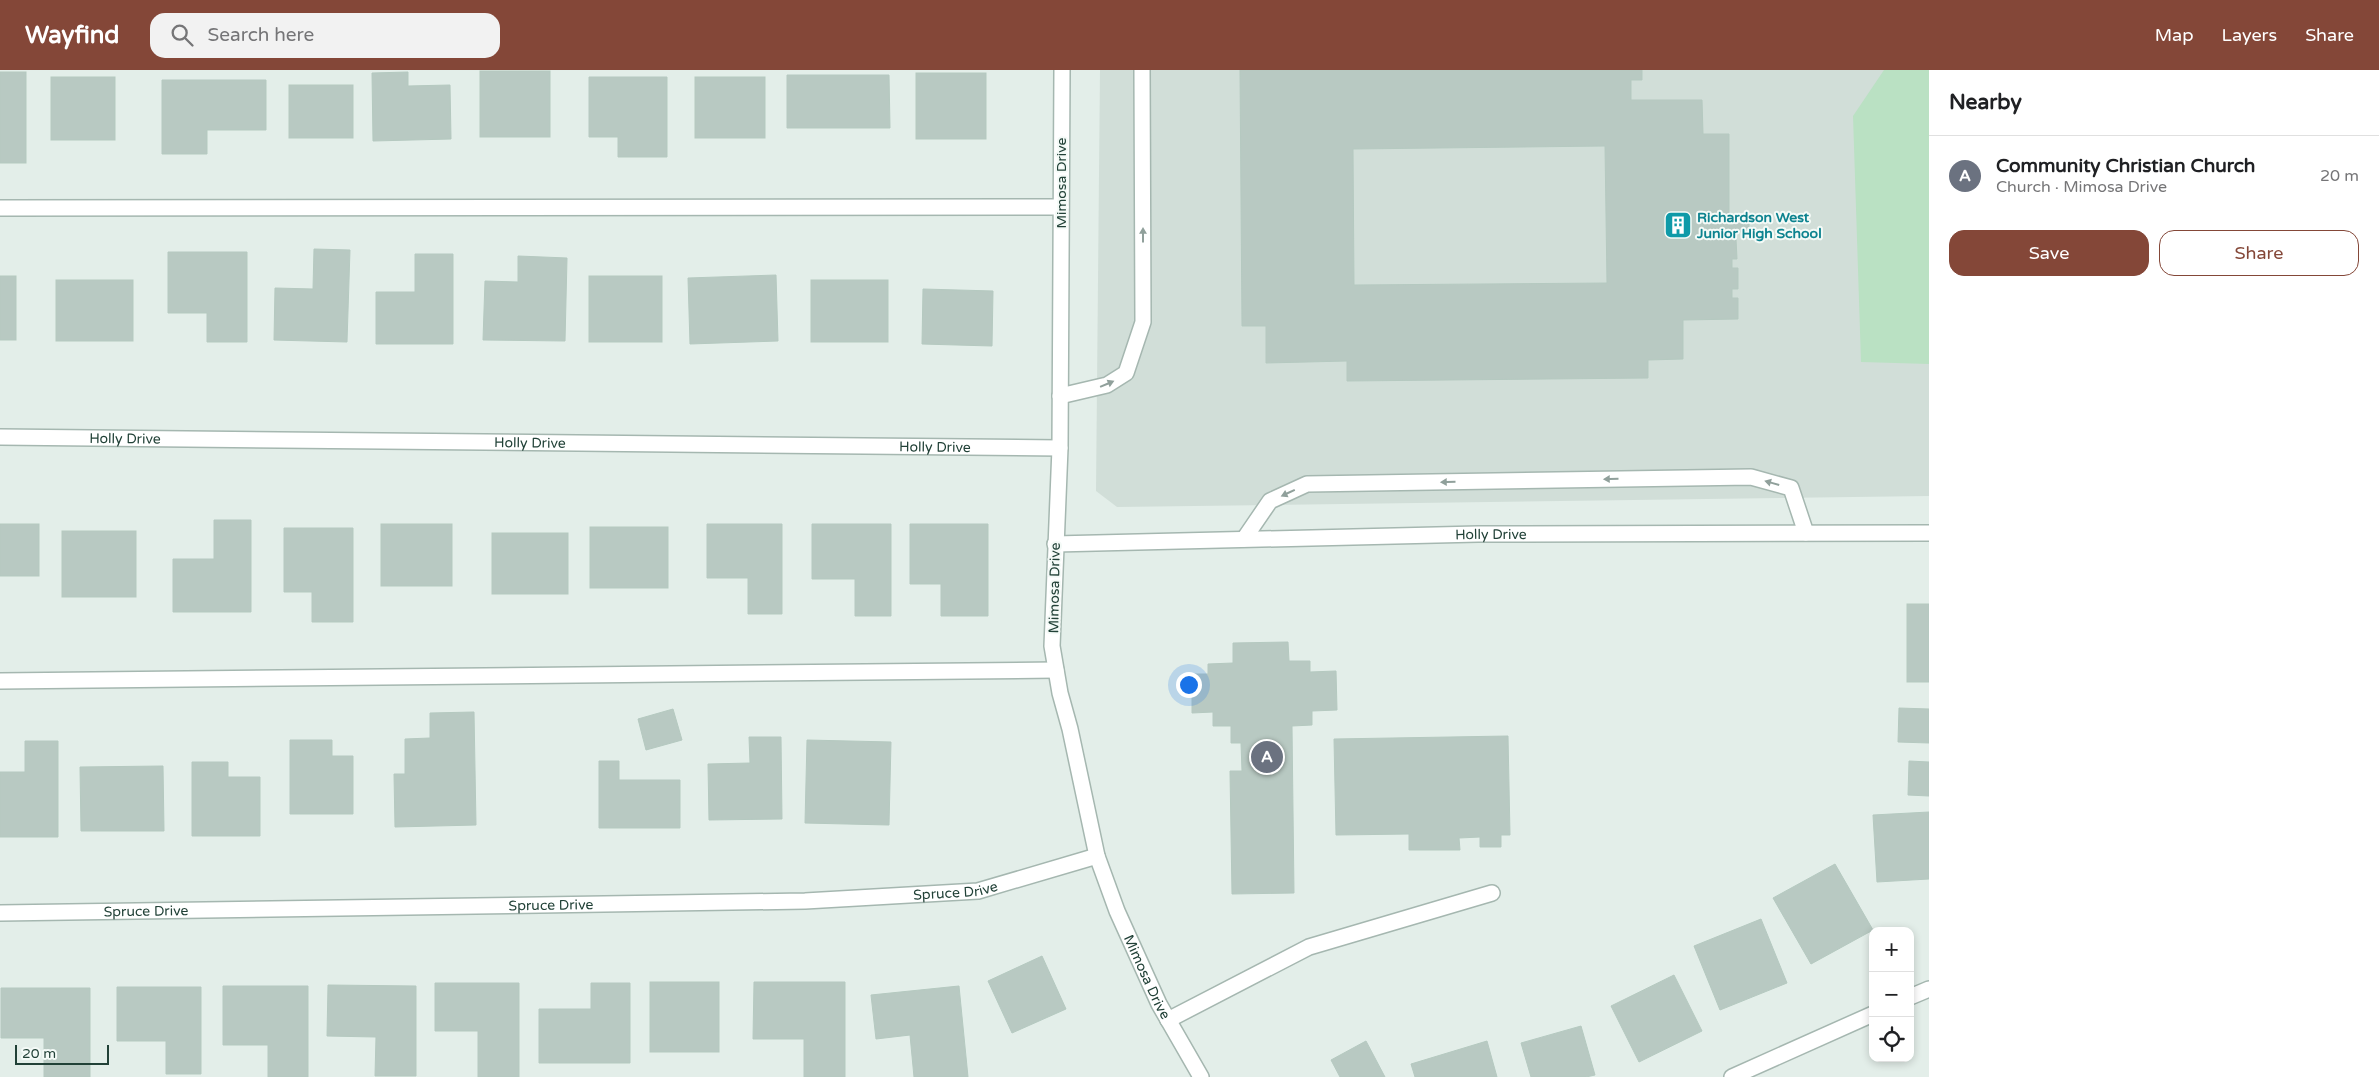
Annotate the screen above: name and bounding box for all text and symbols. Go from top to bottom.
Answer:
search box [150,13,500,58]
text: Wayfind [25,21,120,50]
icon: search [168,21,196,49]
text: Search here [208,24,314,46]
text: Map [2155,24,2194,46]
text: Layers [2222,24,2277,46]
text: Share [2305,24,2354,46]
text: Nearby [1949,90,2022,115]
street label: Mimosa Drive [1053,137,1070,228]
text: Community Christian Church [1996,155,2255,177]
text: A [1959,166,1971,186]
text: 20 m [2320,166,2359,186]
text: Church · Mimosa Drive [1996,177,2167,197]
place label: Richardson West Junior High School [1696,209,1822,242]
building icon: Richardson West Junior High School [1663,210,1693,240]
one-way arrow [1139,227,1147,243]
button: Save [1949,230,2149,276]
button: Share [2159,230,2359,276]
one-way arrow [1100,379,1114,387]
street label: Holly Drive [89,430,161,448]
street label: Holly Drive [494,434,566,452]
street label: Holly Drive [899,438,971,456]
one-way arrow [1602,475,1618,483]
one-way arrow [1440,478,1456,486]
one-way arrow [1765,479,1780,487]
one-way arrow [1281,489,1295,497]
street label: Holly Drive [1455,526,1527,544]
street label: Mimosa Drive [1045,542,1064,634]
your location [1176,672,1202,698]
pin: A [1251,738,1283,776]
street label: Spruce Drive [913,878,1000,904]
street label: Spruce Drive [508,896,594,914]
street label: Spruce Drive [103,902,189,920]
map controls [1869,927,1914,1062]
button: + [1869,927,1914,972]
street label: Mimosa Drive [1120,932,1174,1022]
button: − [1869,972,1914,1017]
button: locate [1869,1017,1914,1062]
scale bar [15,1042,109,1065]
text: 20 m [22,1045,56,1062]

